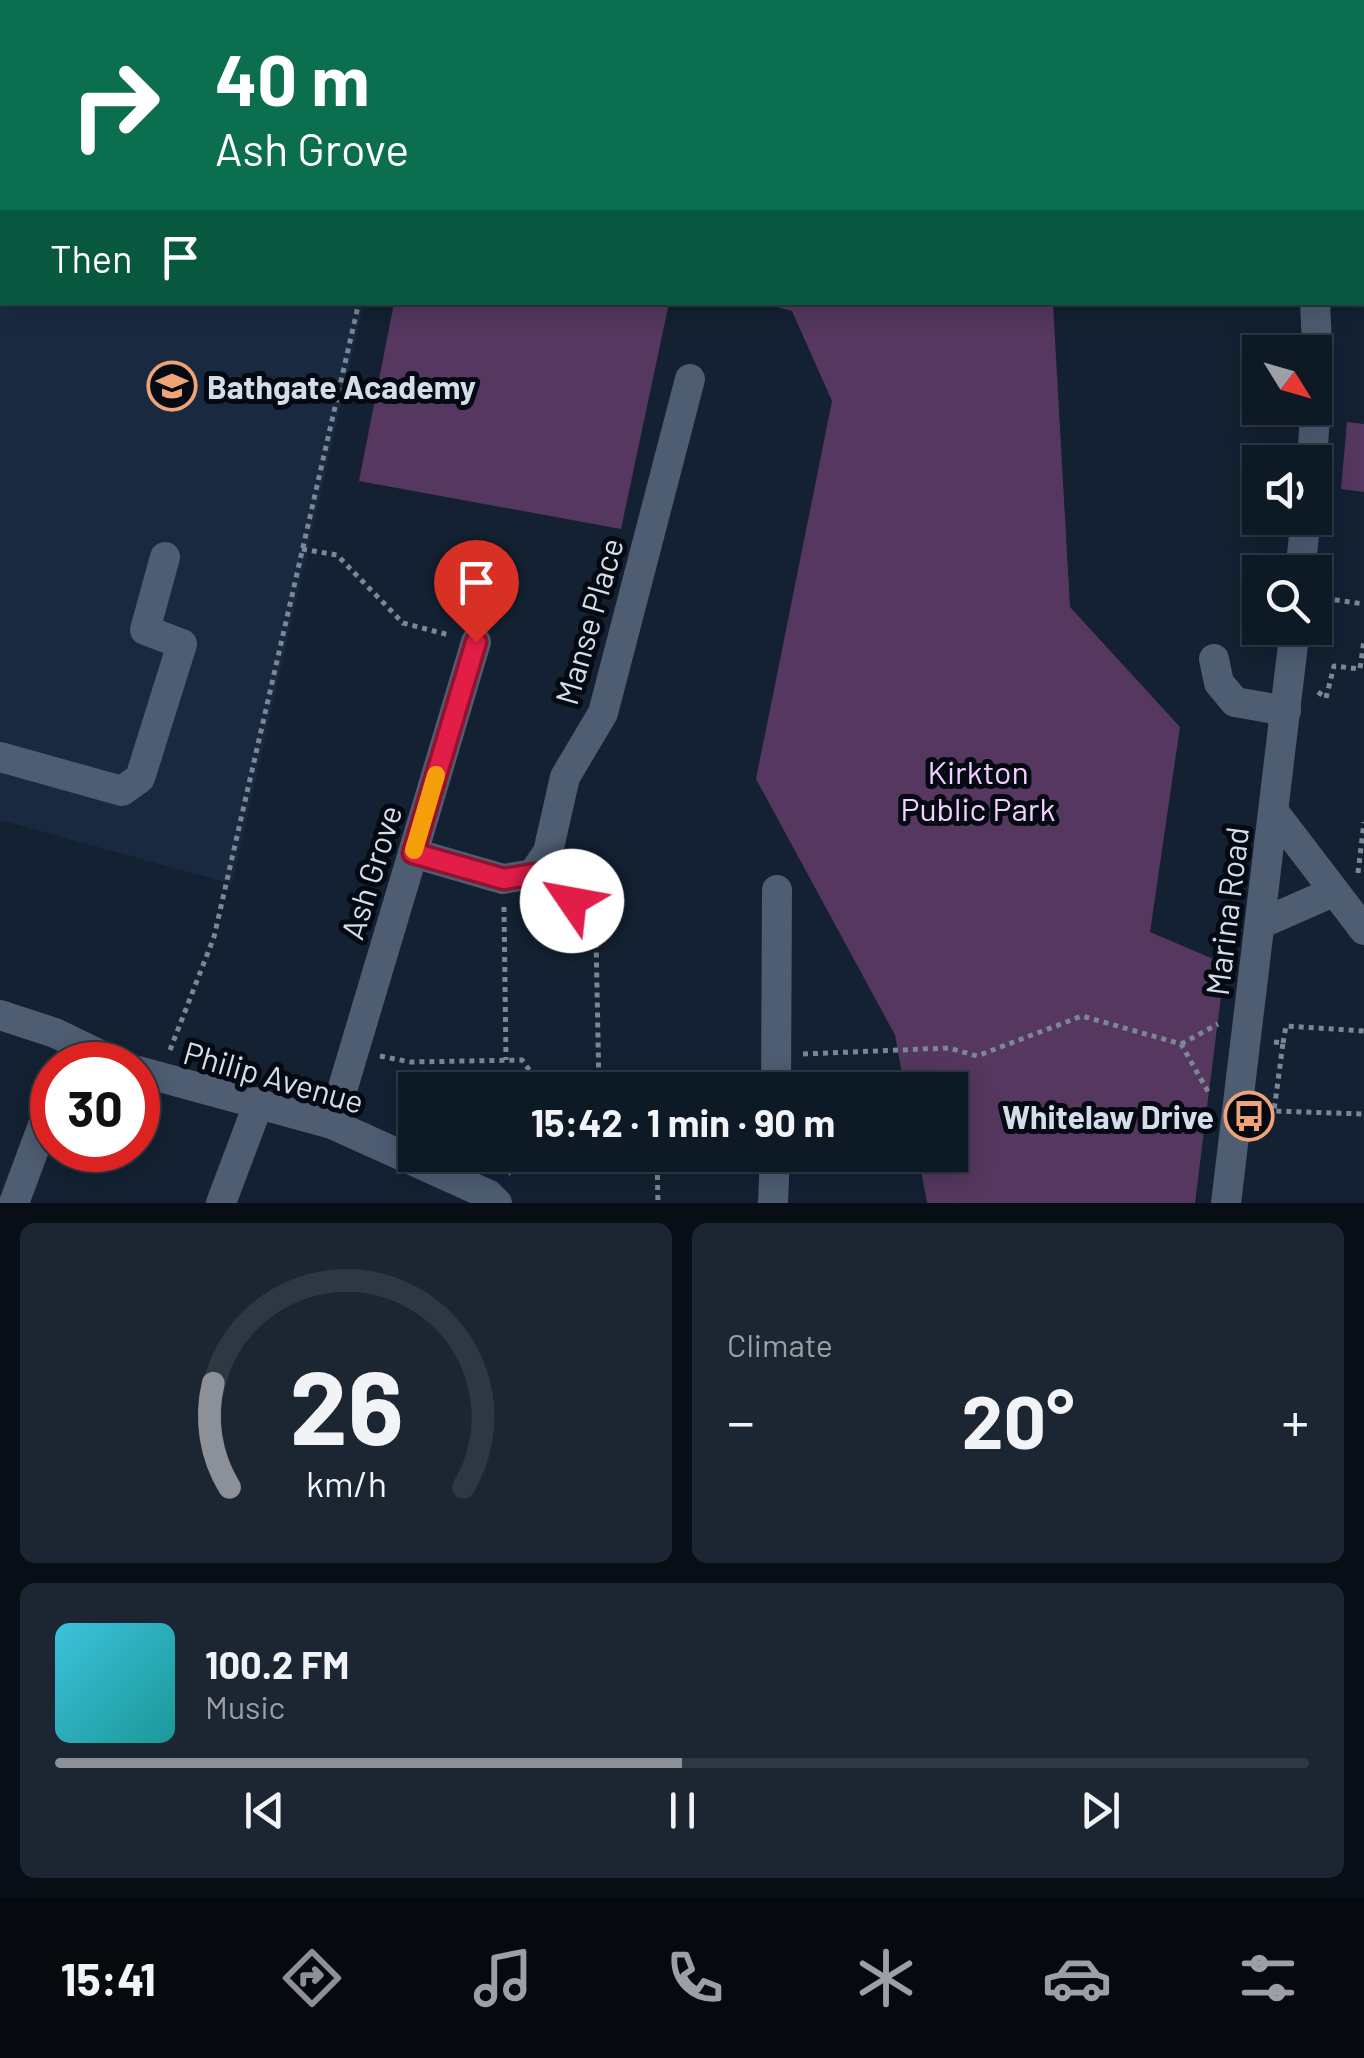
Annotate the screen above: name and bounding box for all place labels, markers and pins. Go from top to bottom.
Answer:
school or university icon: Bathgate Academy [146,360,198,412]
place label: Bathgate Academy [207,367,476,405]
pin [434,540,519,643]
bus stop icon: Whitelaw Drive [1223,1090,1275,1142]
place label: Whitelaw Drive [1002,1097,1214,1135]

